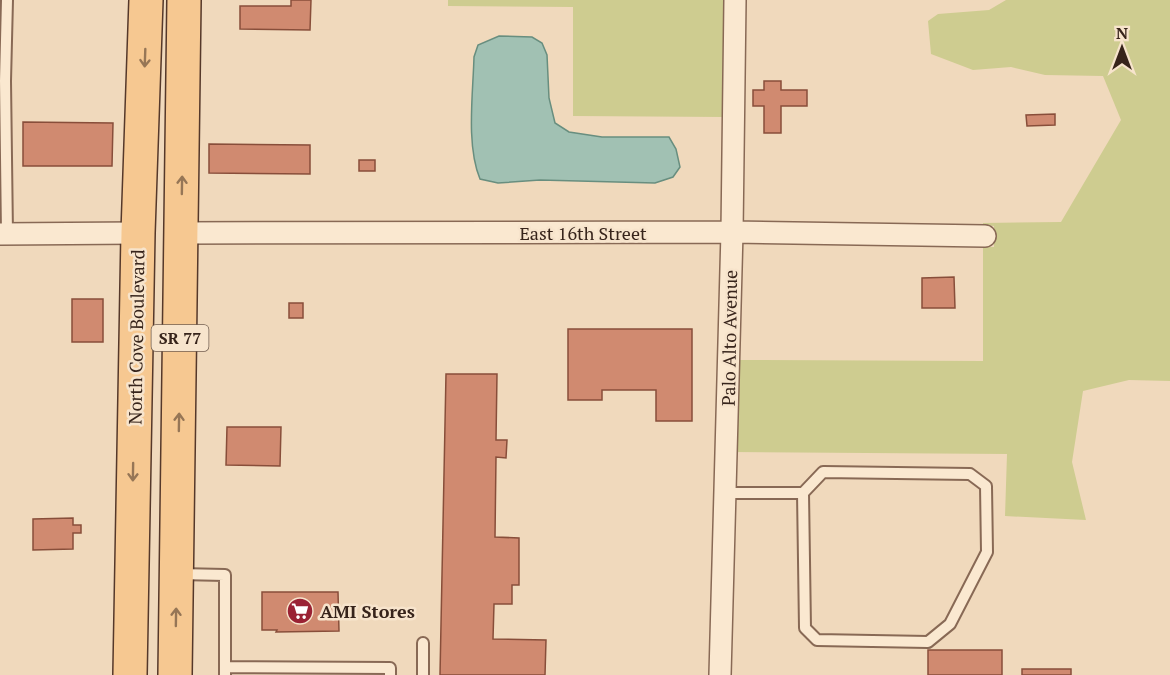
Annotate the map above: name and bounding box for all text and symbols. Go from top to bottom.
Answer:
north arrow [1092,18,1152,78]
text: N [1116,22,1128,44]
one-way arrow [139,48,150,68]
one-way arrow [176,175,188,195]
street label: East 16th Street [519,221,647,245]
street label: North Cove Boulevard [122,249,150,425]
street label: Palo Alto Avenue [716,270,742,406]
road number: SR 77 [152,325,208,351]
one-way arrow [173,412,184,432]
one-way arrow [127,462,139,482]
supermarket icon: AMI Stores [285,596,315,626]
place label: AMI Stores [320,599,415,623]
one-way arrow [170,607,182,627]

